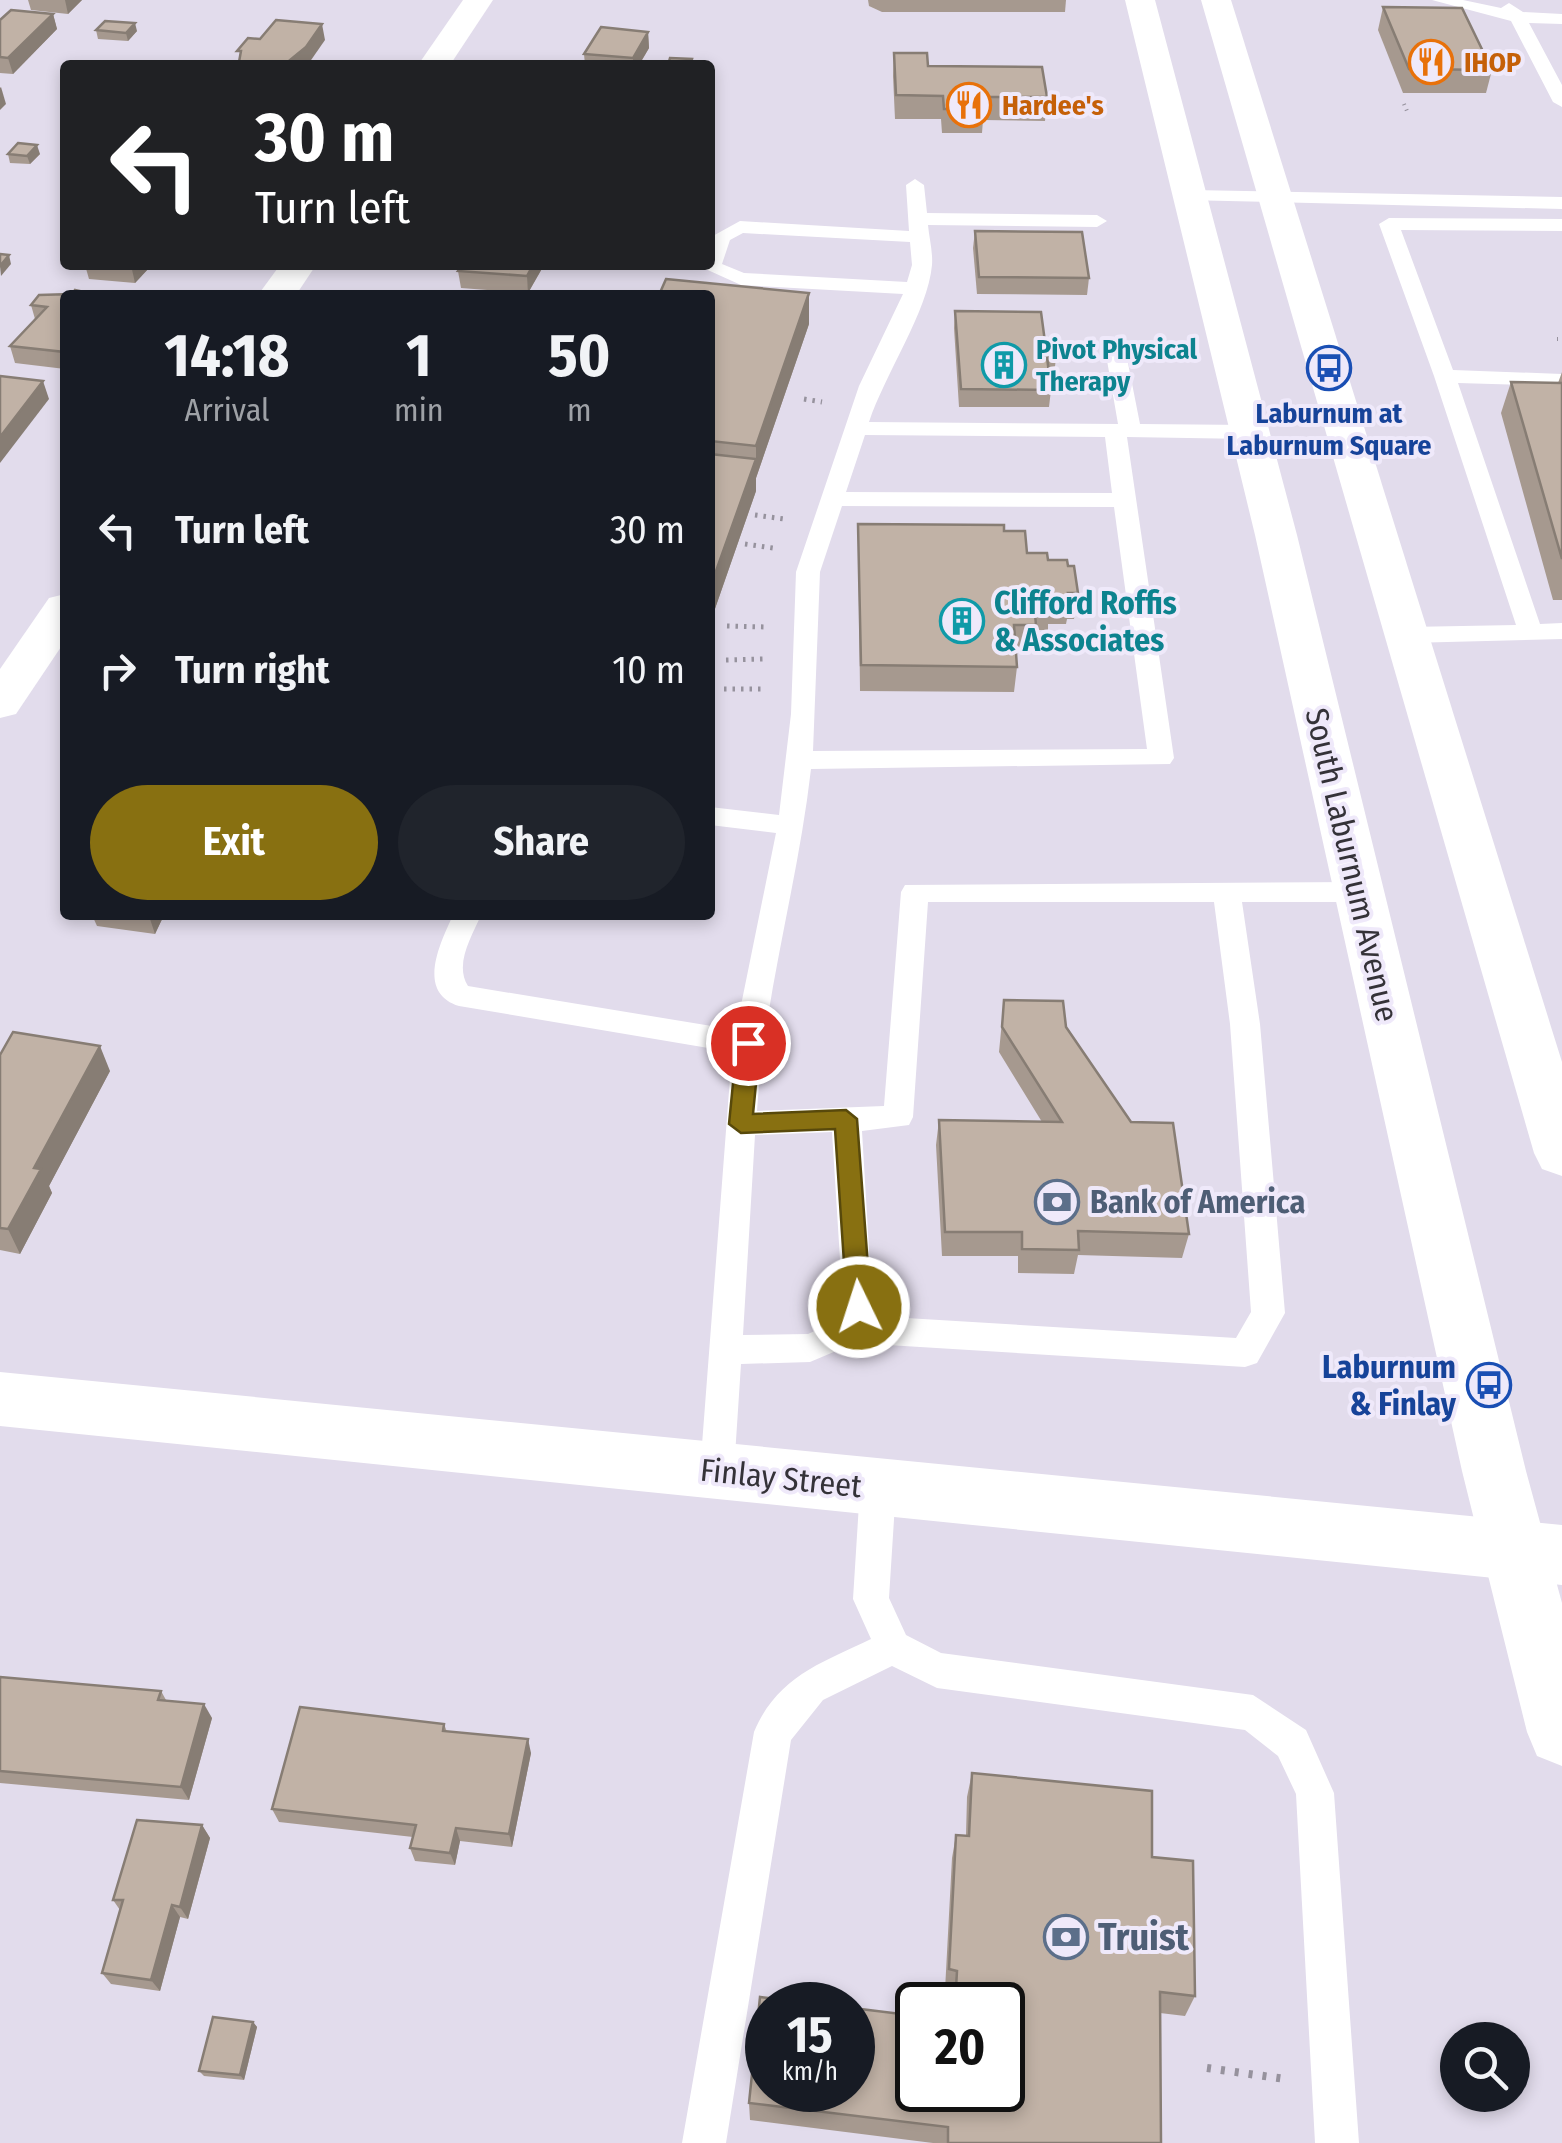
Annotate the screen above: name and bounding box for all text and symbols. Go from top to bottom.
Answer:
restaurant icon: IHOP [1408,39,1454,85]
place label: IHOP [1464,46,1521,79]
restaurant icon: Hardee's [946,82,992,128]
place label: Hardee's [1002,89,1104,122]
text: 30 m [255,96,394,180]
icon: left [90,100,220,230]
text: Turn left [255,181,410,235]
text: 14:18 [165,320,290,392]
text: 1 [406,320,432,392]
text: 50 [548,320,610,392]
place label: Pivot Physical Therapy [1036,333,1197,398]
building icon: Pivot Physical Therapy [981,342,1027,388]
bus stop icon: Laburnum at Laburnum Square [1306,345,1352,391]
text: Arrival [185,391,269,429]
text: min [394,391,444,429]
text: m [567,391,592,429]
place label: Laburnum at Laburnum Square [1226,397,1432,462]
icon: left [90,503,145,558]
text: Turn left [175,507,309,553]
text: 30 m [610,507,685,553]
place label: Clifford Roffis & Associates [994,584,1177,659]
building icon: Clifford Roffis & Associates [939,598,985,644]
icon: right [90,643,145,698]
text: Turn right [175,647,329,693]
text: 10 m [612,647,685,693]
street label: South Laburnum Avenue [1297,704,1407,1026]
button: Exit [90,785,378,900]
button: Share [398,785,685,900]
pin [706,1001,791,1086]
icon: arrive [721,1016,776,1071]
bank icon: Bank of America [1034,1179,1080,1225]
place label: Bank of America [1090,1183,1305,1221]
position arrow [807,1255,911,1359]
place label: Laburnum & Finlay [1322,1348,1457,1423]
bus stop icon: Laburnum & Finlay [1466,1362,1512,1408]
street label: Finlay Street [699,1451,864,1505]
bank icon: Truist [1043,1914,1089,1960]
place label: Truist [1098,1914,1190,1960]
speed limit sign: 20 [895,1982,1025,2112]
text: 15 [787,2005,833,2065]
map controls [1440,2022,1530,2112]
button: search [1440,2022,1530,2112]
text: km/h [782,2057,838,2087]

